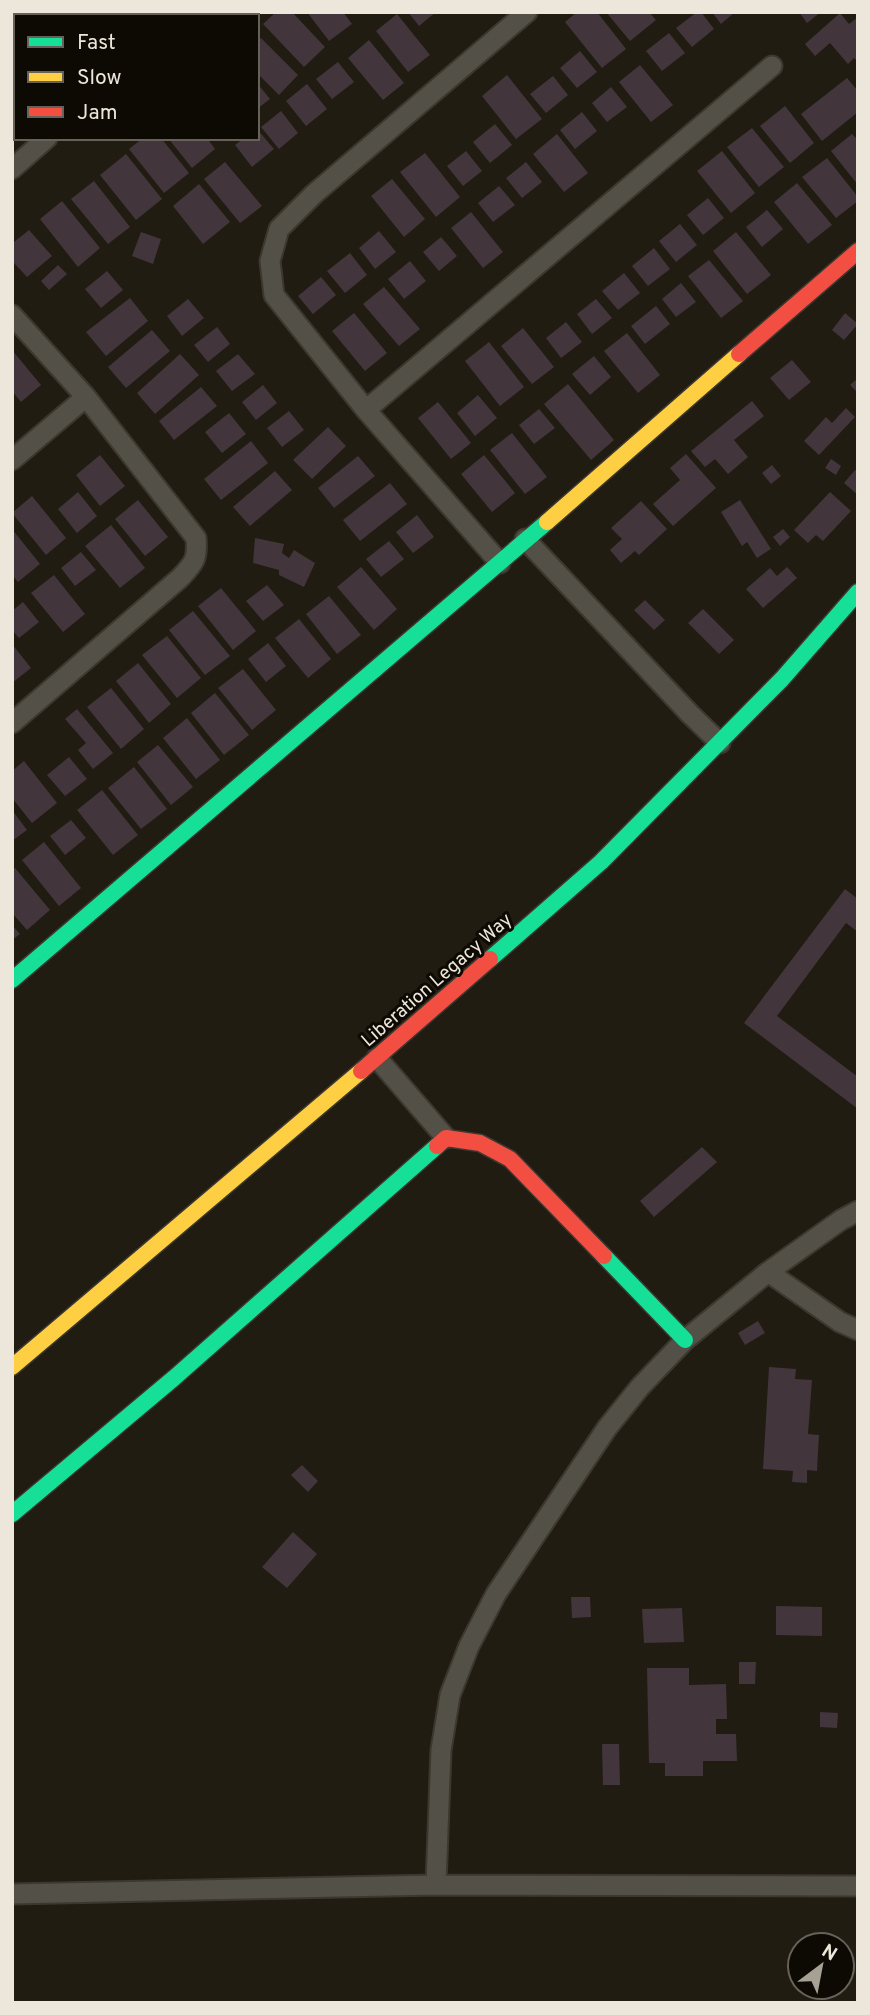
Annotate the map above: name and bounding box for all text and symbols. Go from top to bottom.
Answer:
legend [14,14,259,140]
text: Fast [77,30,116,57]
text: Slow [77,65,122,92]
text: Jam [77,100,118,127]
street label: Liberation Legacy Way [357,908,518,1053]
north arrow [786,1931,856,2001]
text: N [817,1939,841,1967]

